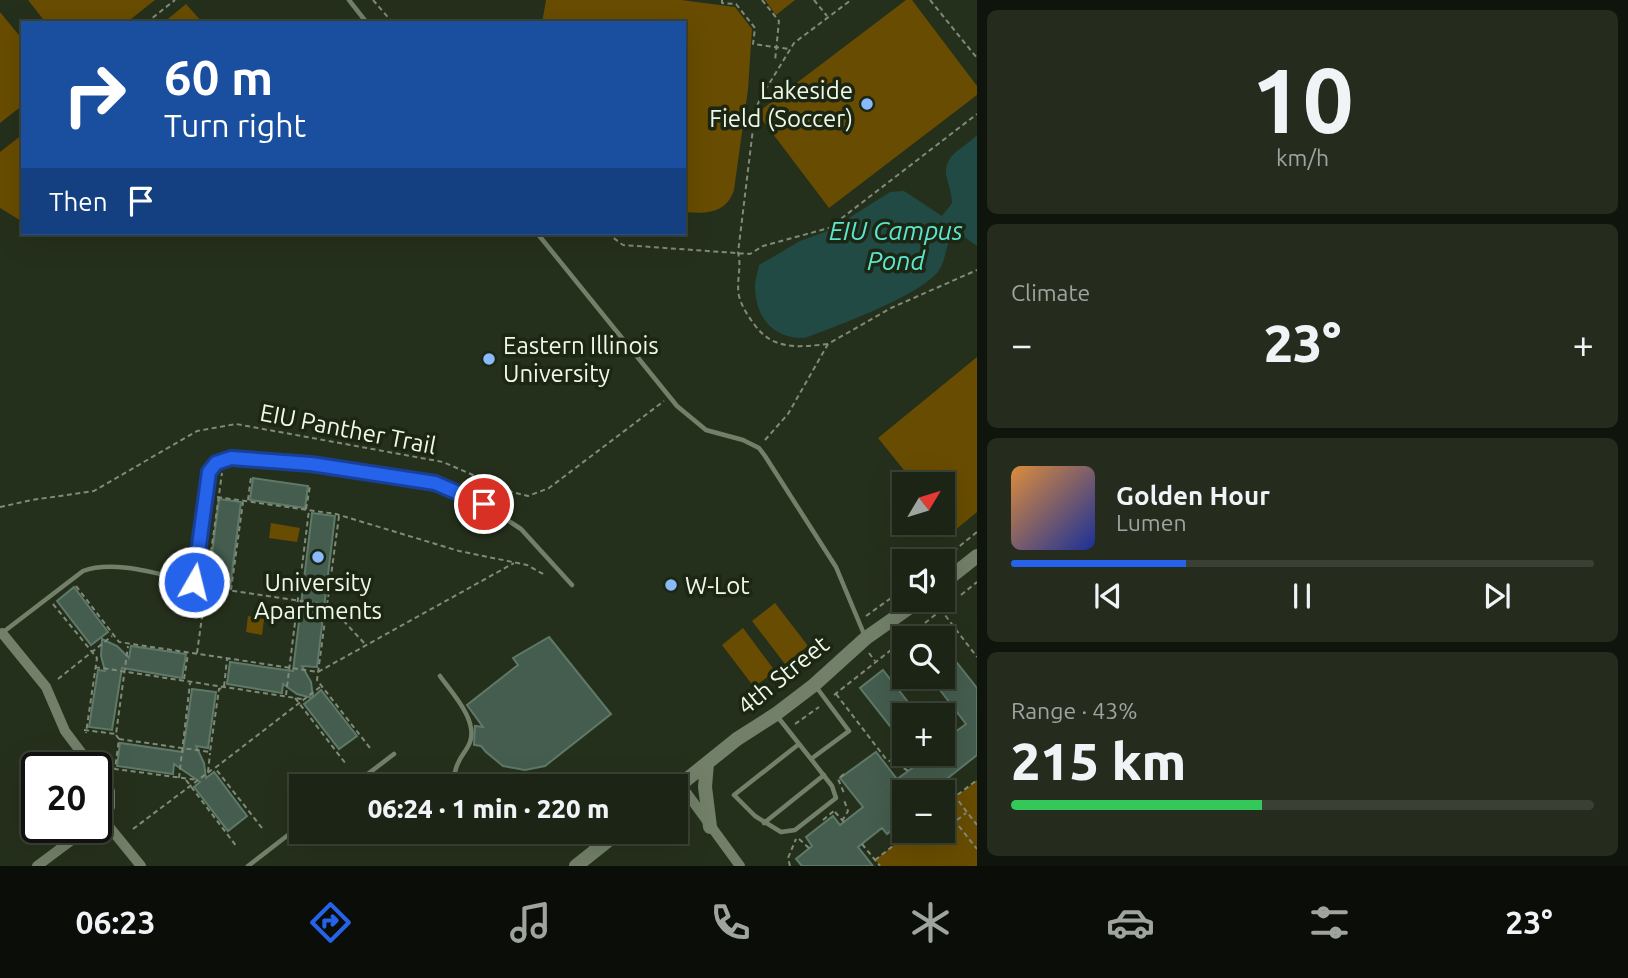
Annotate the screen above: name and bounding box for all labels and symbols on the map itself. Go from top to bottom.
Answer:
place label: Lakeside Field (Soccer) [709,77,853,132]
marker: Lakeside Field (Soccer) [859,96,875,112]
water label: EIU Campus Pond [829,216,963,275]
place label: Eastern Illinois University [503,332,659,387]
marker: Eastern Illinois University [481,351,497,367]
street label: EIU Panther Trail [258,399,438,459]
north arrow [892,472,956,536]
pin [454,474,514,534]
position arrow [157,545,231,619]
marker: University Apartments [310,549,326,565]
place label: University Apartments [254,569,382,624]
place label: W-Lot [685,572,750,599]
marker: W-Lot [663,577,679,593]
street label: 4th Street [732,630,834,720]
speed limit sign: 20 [21,752,112,843]

